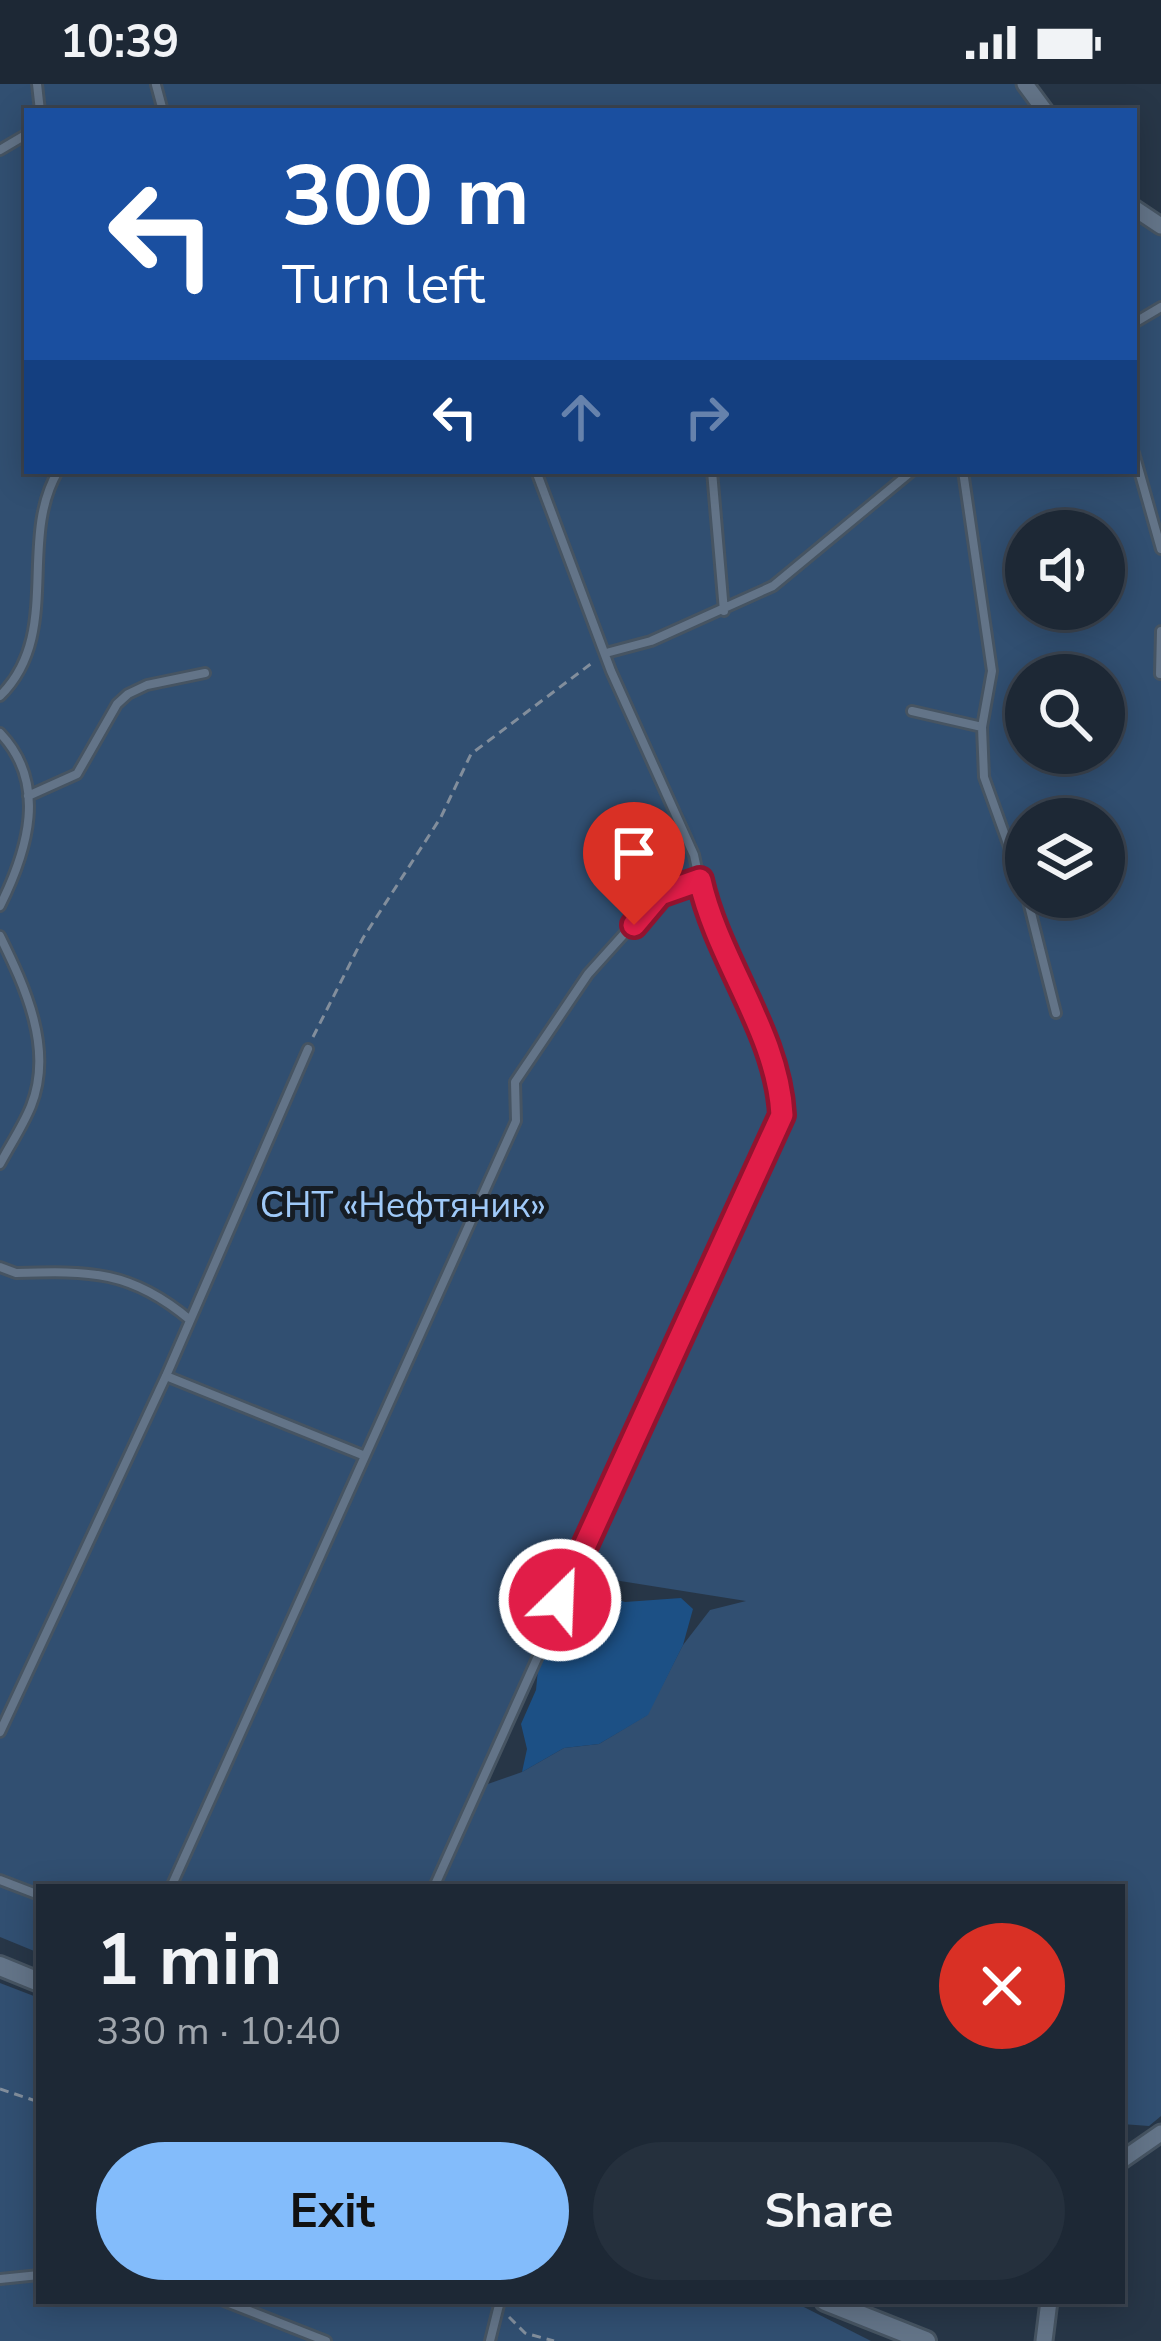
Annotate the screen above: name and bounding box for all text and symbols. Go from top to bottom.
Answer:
text: 10:39 [60,12,179,73]
text: 300 m [282,139,530,254]
icon: left [84,156,240,312]
text: Turn left [282,248,485,322]
icon: left [422,384,488,450]
icon: ahead [548,384,614,450]
icon: right [674,384,740,450]
map controls [1005,510,1125,918]
button: sound [1005,510,1125,630]
button: search [1005,654,1125,774]
button: layers [1005,798,1125,918]
pin [583,802,685,925]
icon: arrive [601,820,667,886]
park label: СНТ «Нефтяник» [260,1181,546,1230]
position arrow [497,1537,623,1663]
text: 1 min [96,1911,282,2009]
button: close [939,1923,1065,2049]
text: 330 m · 10:40 [96,2005,341,2058]
button: Exit [96,2142,569,2280]
button: Share [593,2142,1065,2280]

